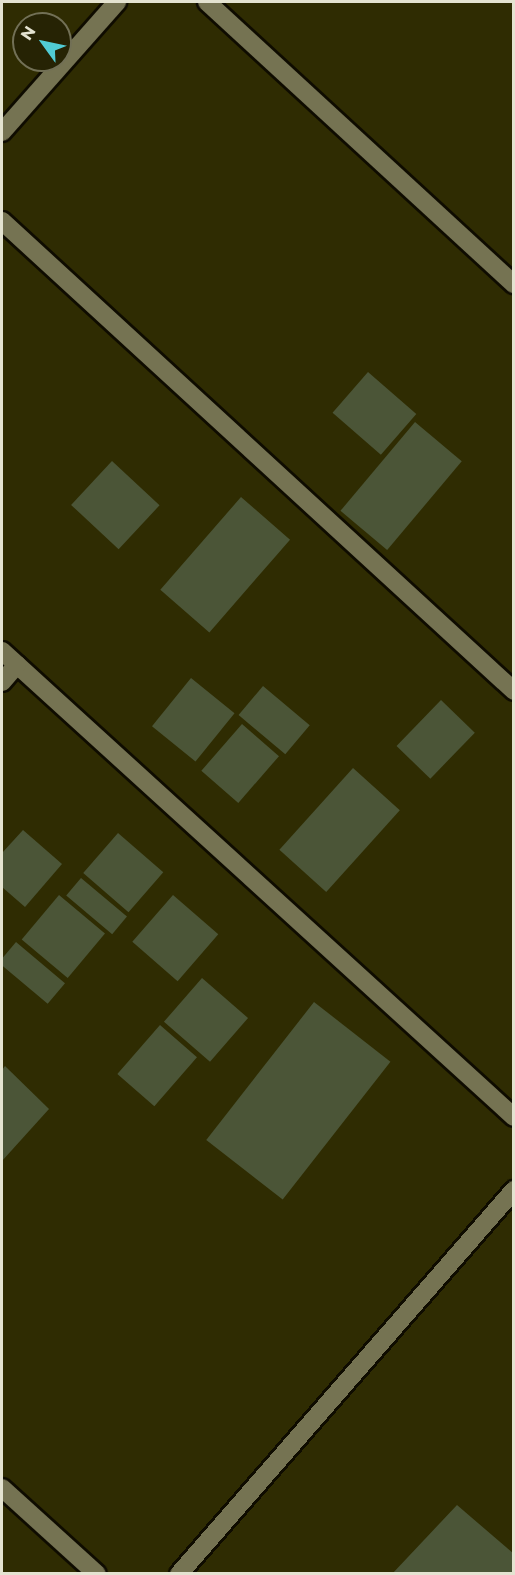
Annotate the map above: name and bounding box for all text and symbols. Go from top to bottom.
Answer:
north arrow [12,12,72,72]
text: N [17,22,40,44]

